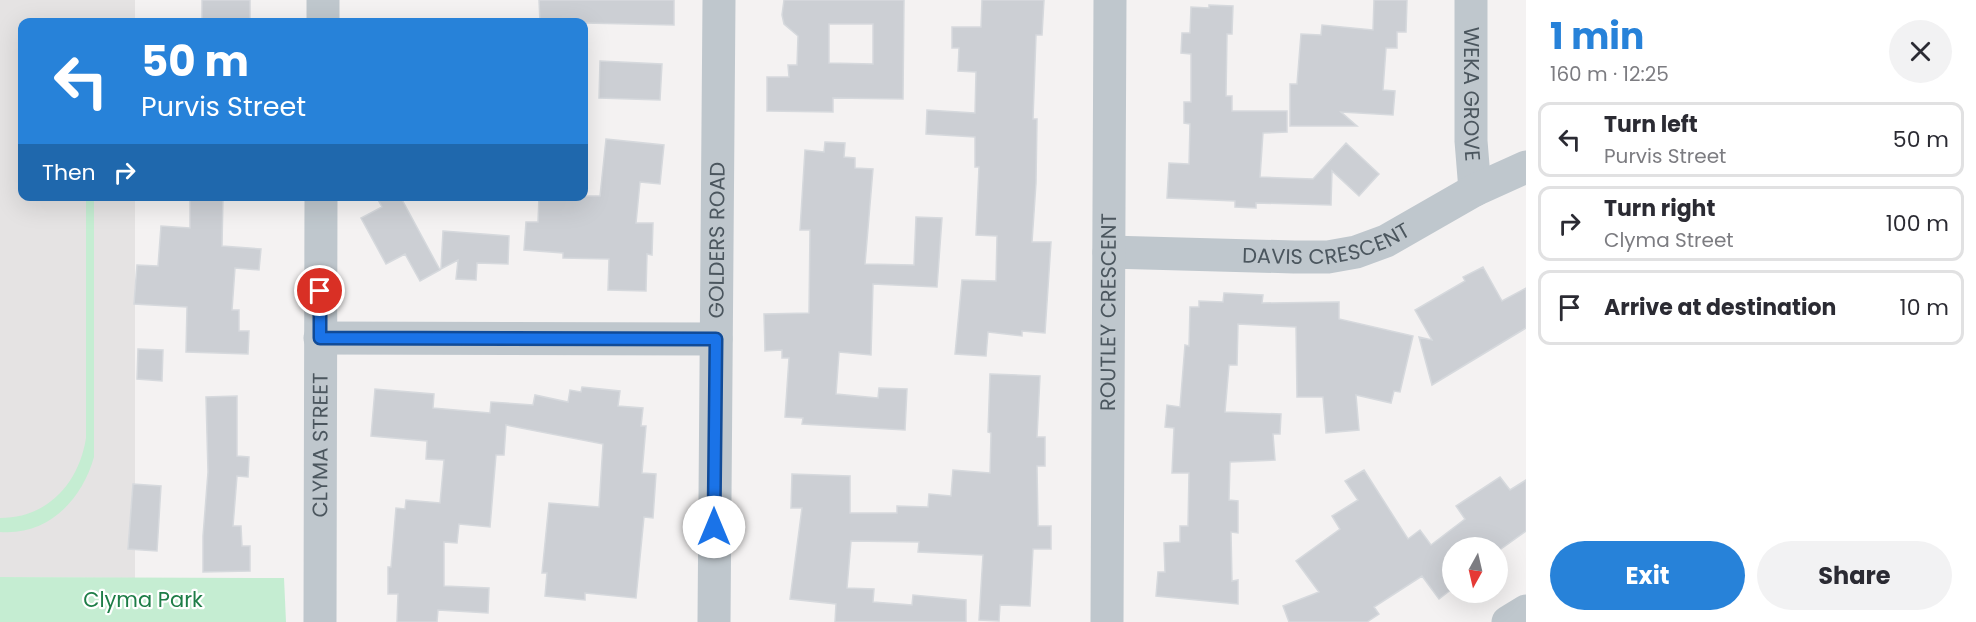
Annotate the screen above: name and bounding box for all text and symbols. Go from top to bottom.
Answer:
text: 1 min [1550,11,1644,62]
button: close [1889,20,1952,83]
street label: WEKA GROVE [1457,27,1488,162]
text: 50 m [141,32,249,91]
icon: left [42,42,120,120]
text: 160 m · 12:25 [1550,60,1669,88]
text: Purvis Street [141,88,306,125]
text: Turn left [1604,109,1698,140]
icon: left [1553,123,1586,156]
text: 50 m [1893,124,1949,155]
text: Purvis Street [1604,142,1726,170]
icon: right [108,156,141,189]
text: Then [42,157,96,188]
street label: GOLDERS ROAD [701,162,732,318]
text: Turn right [1604,193,1715,224]
icon: right [1553,207,1586,240]
text: 100 m [1886,208,1949,239]
street label: ROUTLEY CRESCENT [1093,213,1123,411]
street label: DAVIS CRESCENT [1242,215,1415,271]
text: Clyma Street [1604,226,1734,254]
pin [294,265,345,316]
icon: arrive [303,274,336,307]
icon: arrive [1553,291,1586,324]
text: Arrive at destination [1604,292,1836,323]
text: 10 m [1900,292,1949,323]
street label: CLYMA STREET [305,373,335,517]
position arrow [682,495,746,559]
north arrow [1442,537,1508,603]
map controls [1442,537,1508,603]
button: Exit [1550,541,1745,610]
button: Share [1757,541,1952,610]
park label: Clyma Park [83,585,203,614]

